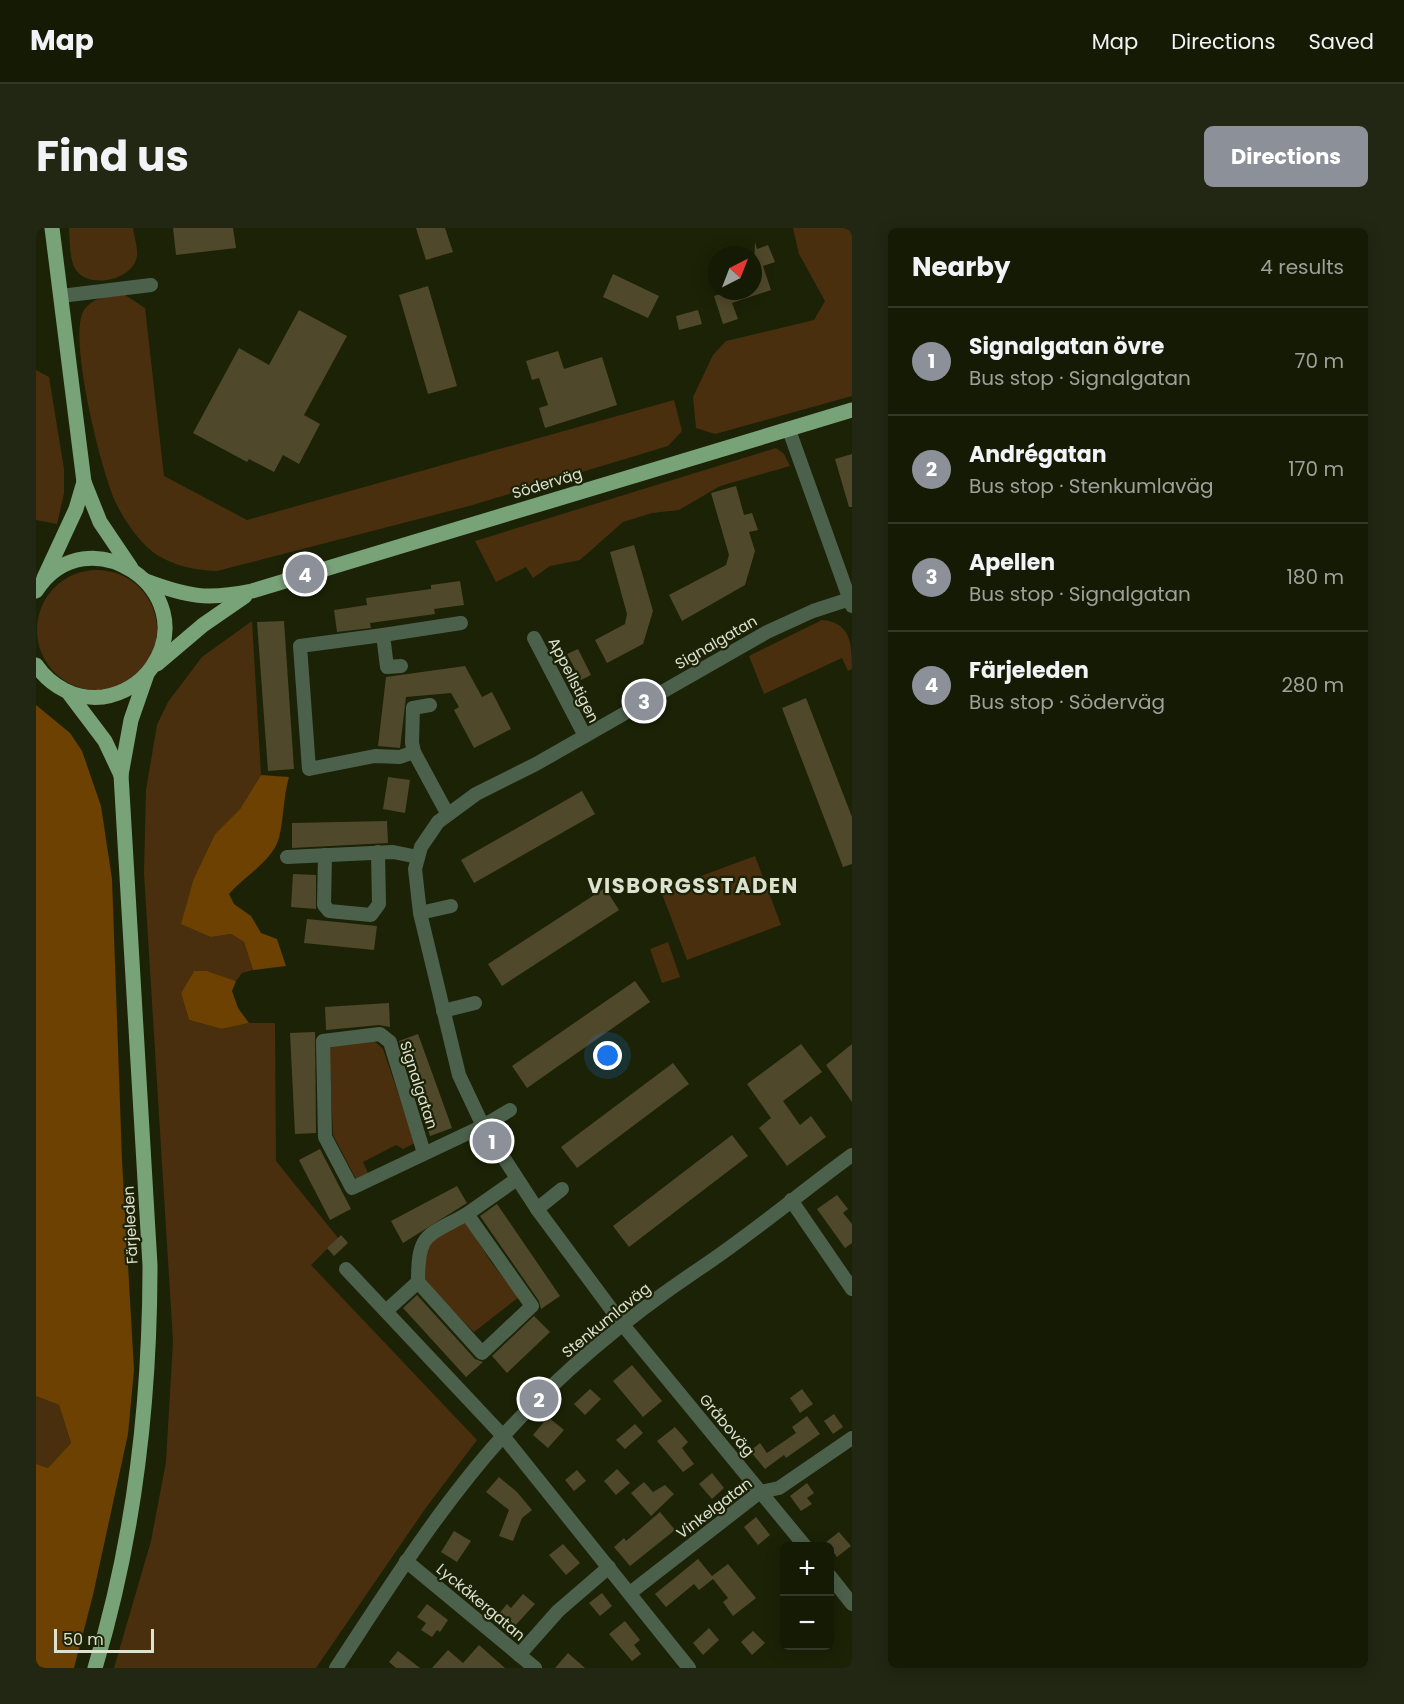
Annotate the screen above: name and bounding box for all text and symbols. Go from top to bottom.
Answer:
text: Map [30,21,94,60]
text: Map [1092,27,1138,56]
text: Directions [1171,27,1275,56]
text: Saved [1308,27,1374,56]
button: Directions [1204,126,1368,187]
text: Find us [36,127,189,186]
north arrow [708,246,762,300]
text: Nearby [912,249,1010,285]
text: 4 results [1260,253,1344,281]
text: Signalgatan övre [969,331,1164,362]
text: 1 [928,347,935,375]
text: 70 m [1295,347,1344,375]
text: Bus stop · Signalgatan [969,364,1191,392]
text: Andrégatan [969,439,1107,470]
text: 2 [926,455,937,483]
text: 170 m [1288,455,1344,483]
street label: Söderväg [509,462,585,504]
text: Bus stop · Stenkumlaväg [969,472,1213,500]
text: Apellen [969,547,1055,578]
pin: 4 [286,552,324,596]
text: 3 [925,563,938,591]
text: 180 m [1286,563,1344,591]
text: Bus stop · Signalgatan [969,580,1191,608]
street label: Signalgatan [671,610,761,674]
street label: Appellstigen [544,634,604,726]
text: Färjeleden [969,655,1089,686]
text: 4 [925,671,938,699]
text: 280 m [1281,671,1344,699]
pin: 3 [624,678,664,724]
text: Bus stop · Söderväg [969,688,1165,716]
district label: VISBORGSSTADEN [587,871,799,900]
street label: Signalgatan [395,1038,443,1132]
your location [593,1041,622,1070]
pin: 1 [472,1118,512,1164]
street label: Färjeleden [117,1185,143,1265]
street label: Stenkumlaväg [557,1278,655,1362]
pin: 2 [520,1376,558,1422]
street label: Gråboväg [695,1389,759,1461]
street label: Vinkelgatan [672,1473,756,1543]
map controls [780,1542,834,1650]
button: + [780,1542,834,1596]
street label: Lyckåkergatan [432,1559,530,1645]
button: − [780,1596,834,1650]
scale bar [54,1626,154,1654]
text: 50 m [63,1628,104,1651]

